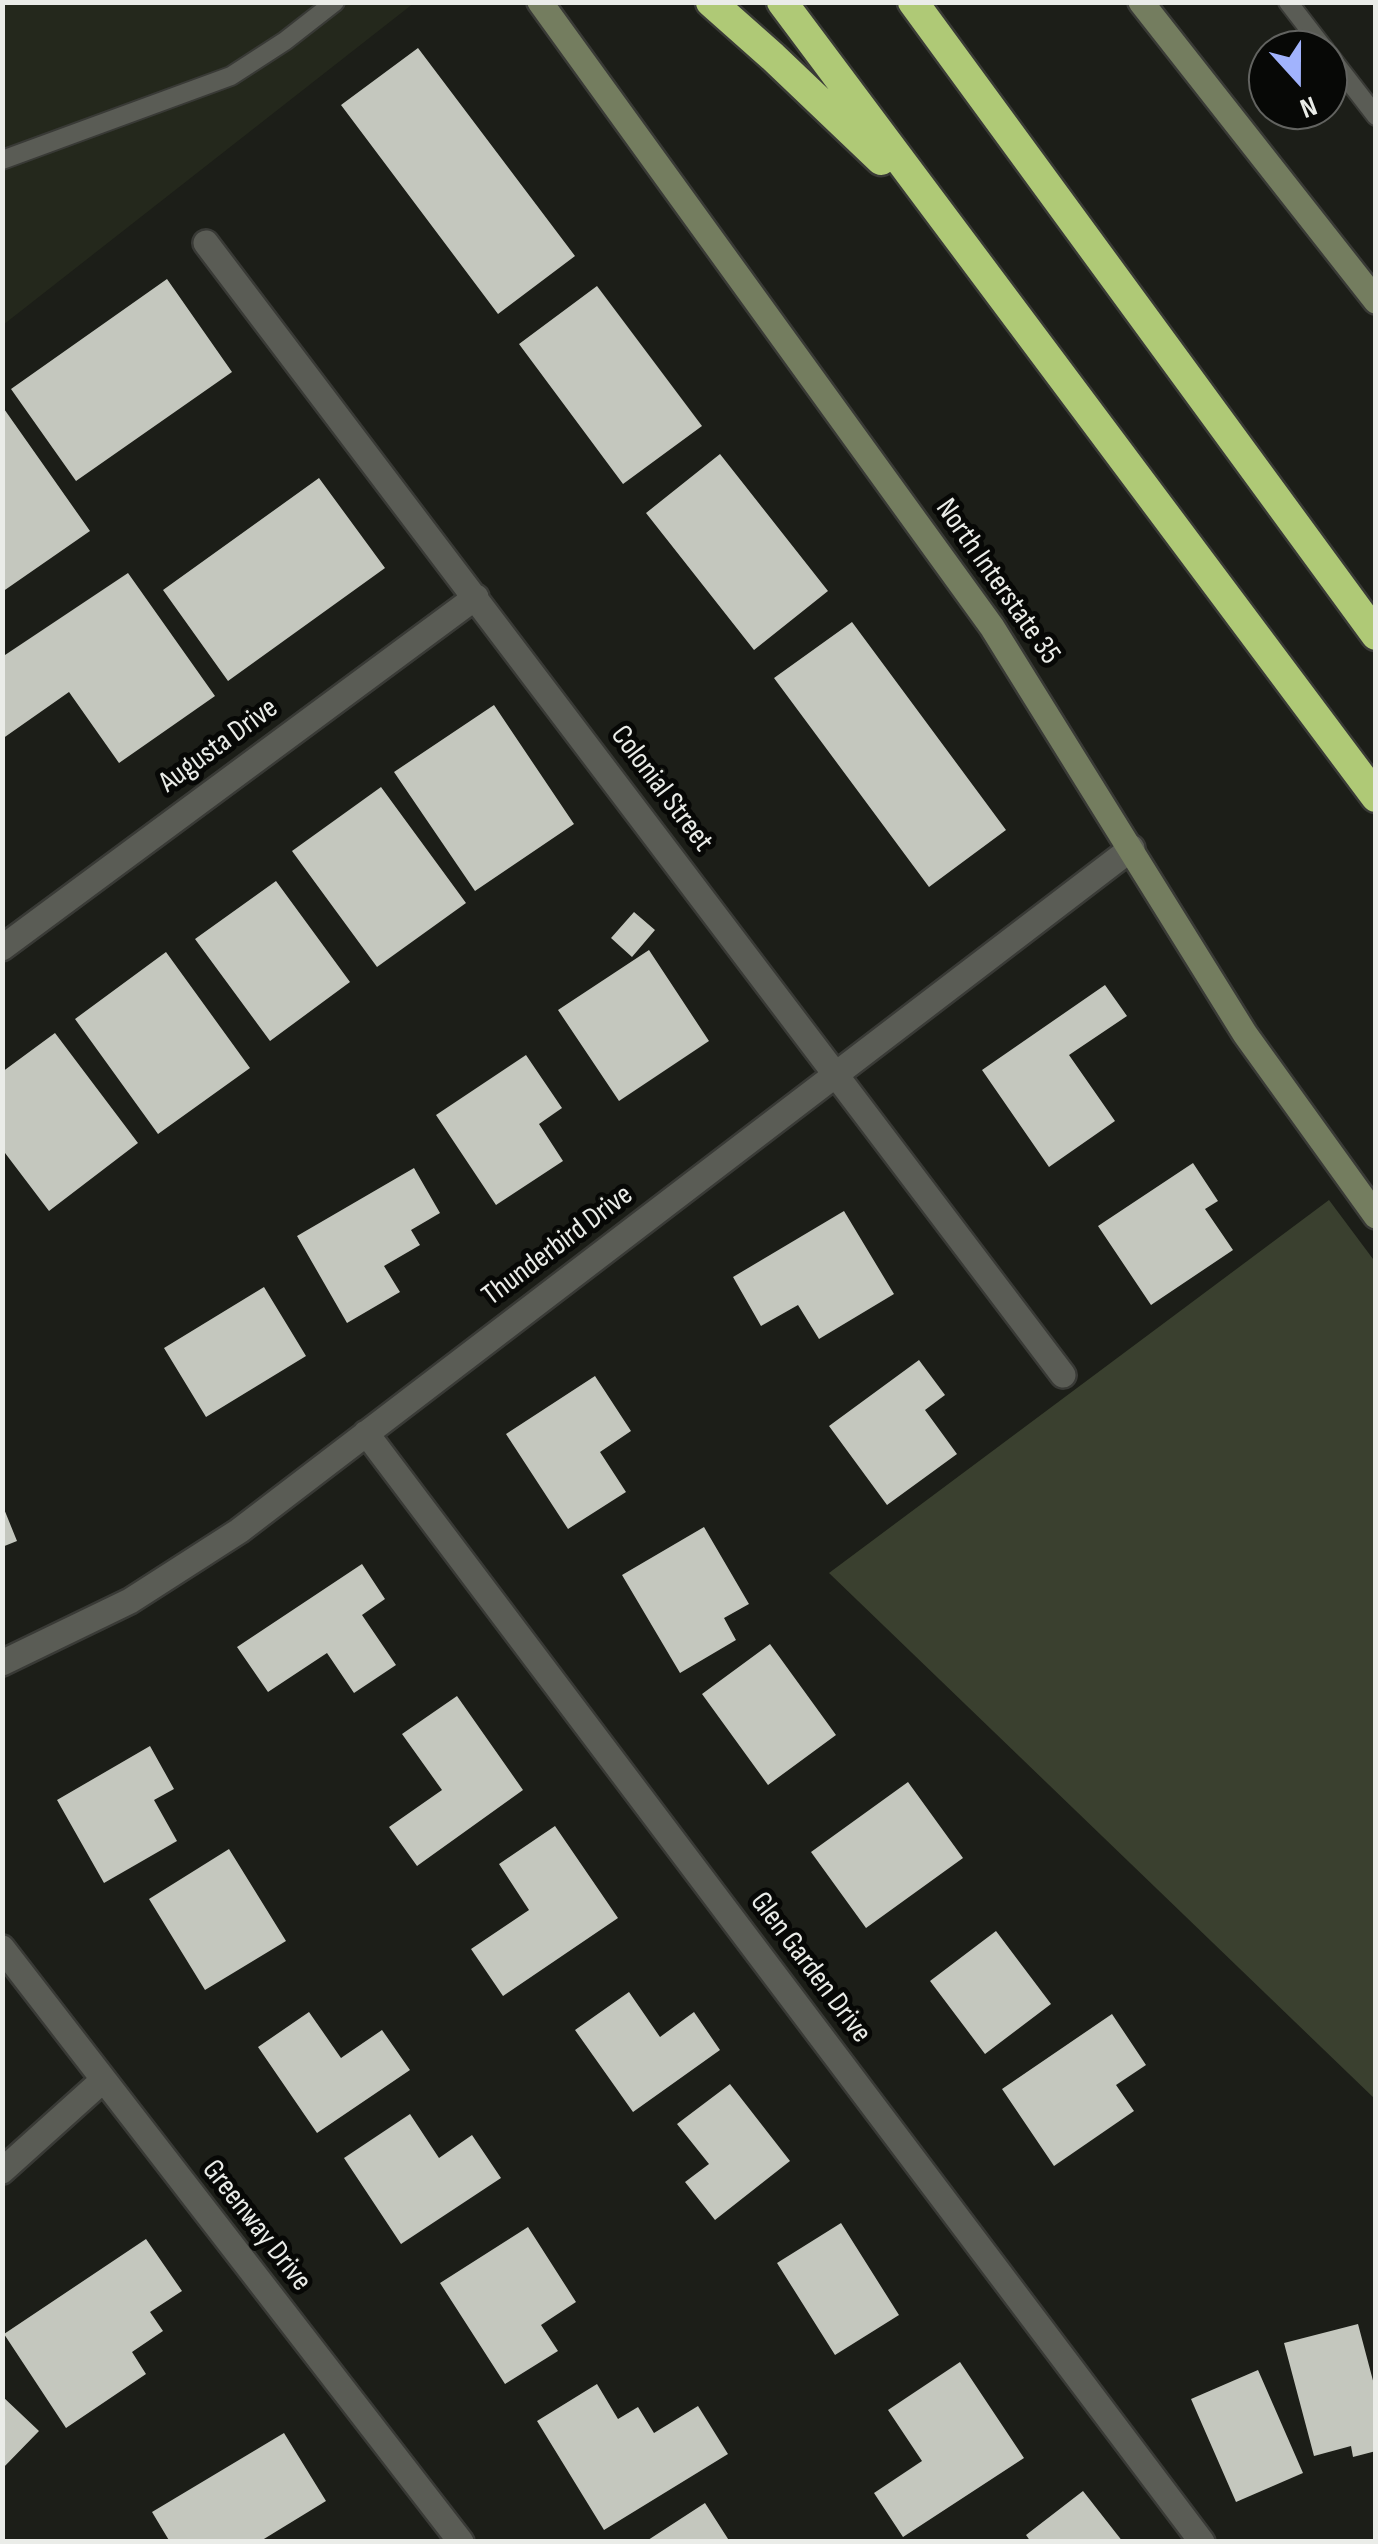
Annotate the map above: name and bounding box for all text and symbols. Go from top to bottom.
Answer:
north arrow [1248,30,1348,130]
text: N [1295,89,1321,125]
street label: North Interstate 35 [927,492,1067,672]
street label: Augusta Drive [152,691,286,801]
street label: Colonial Street [602,719,720,859]
street label: Thunderbird Drive [476,1178,640,1314]
street label: Glen Garden Drive [742,1886,878,2050]
street label: Greenway Drive [194,2153,318,2299]

